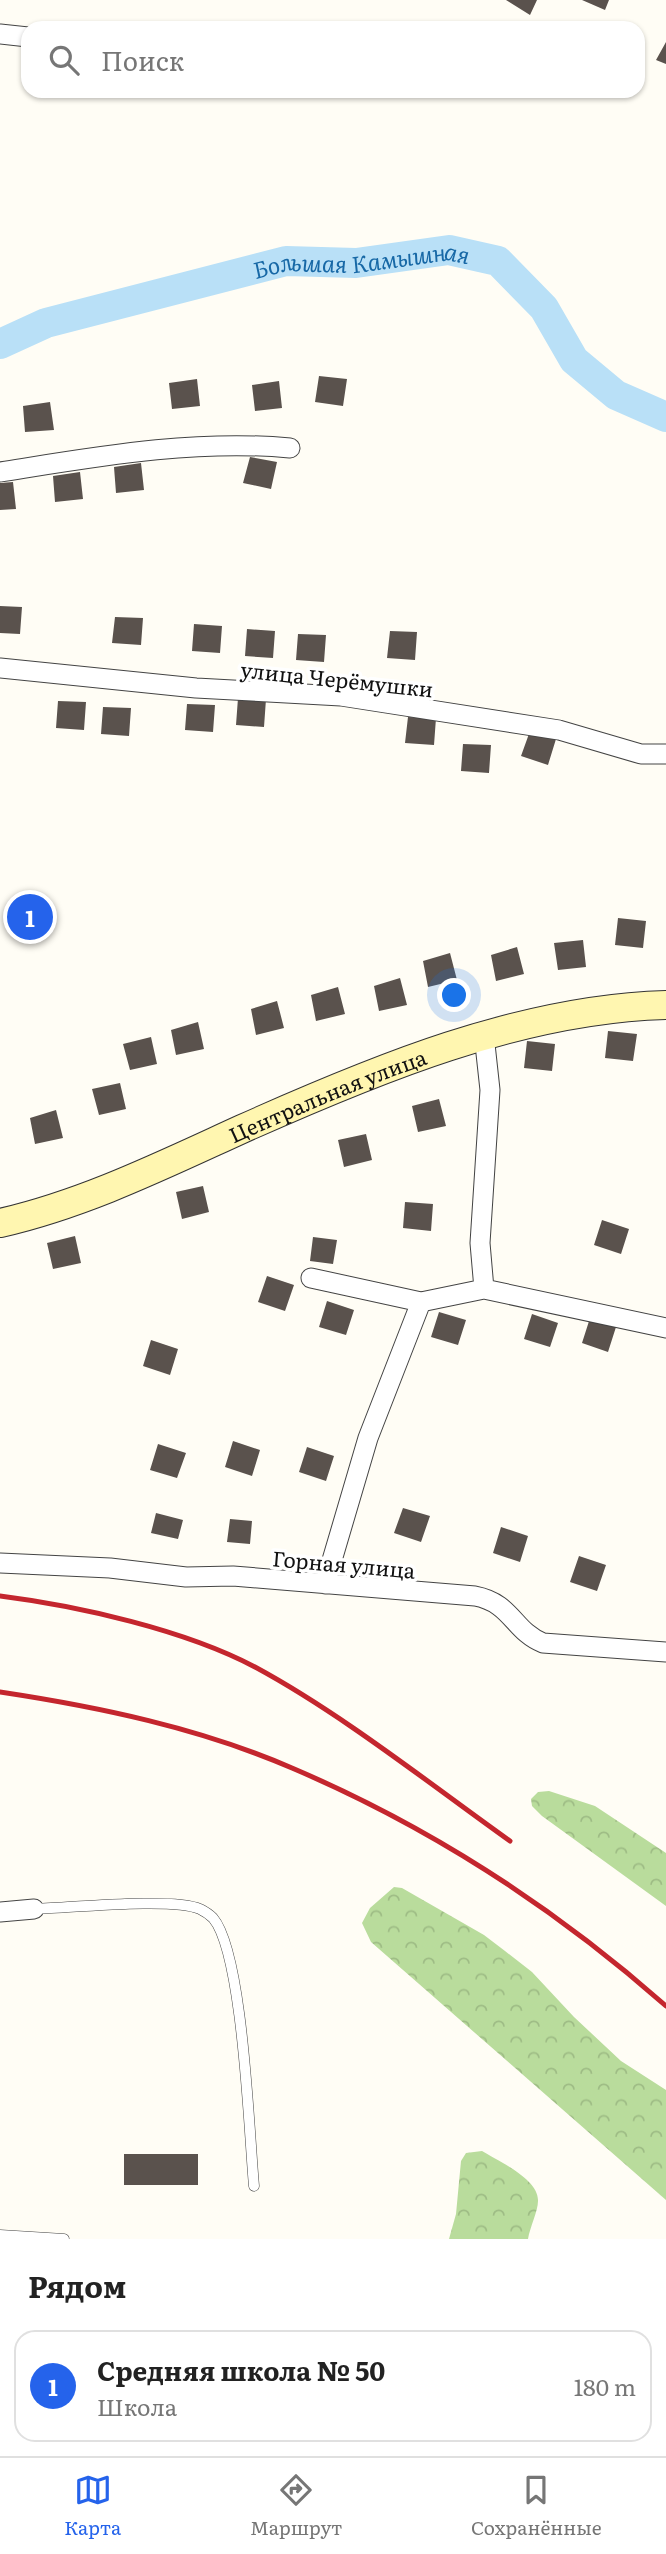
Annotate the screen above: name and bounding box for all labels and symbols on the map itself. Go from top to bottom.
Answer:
water label: Большая Камышная [249,233,473,286]
street label: улица Черёмушки [239,652,435,704]
pin: 1 [7,891,53,943]
your location [437,978,471,1012]
street label: Центральная улица [223,1040,431,1149]
street label: Горная улица [271,1541,417,1585]

